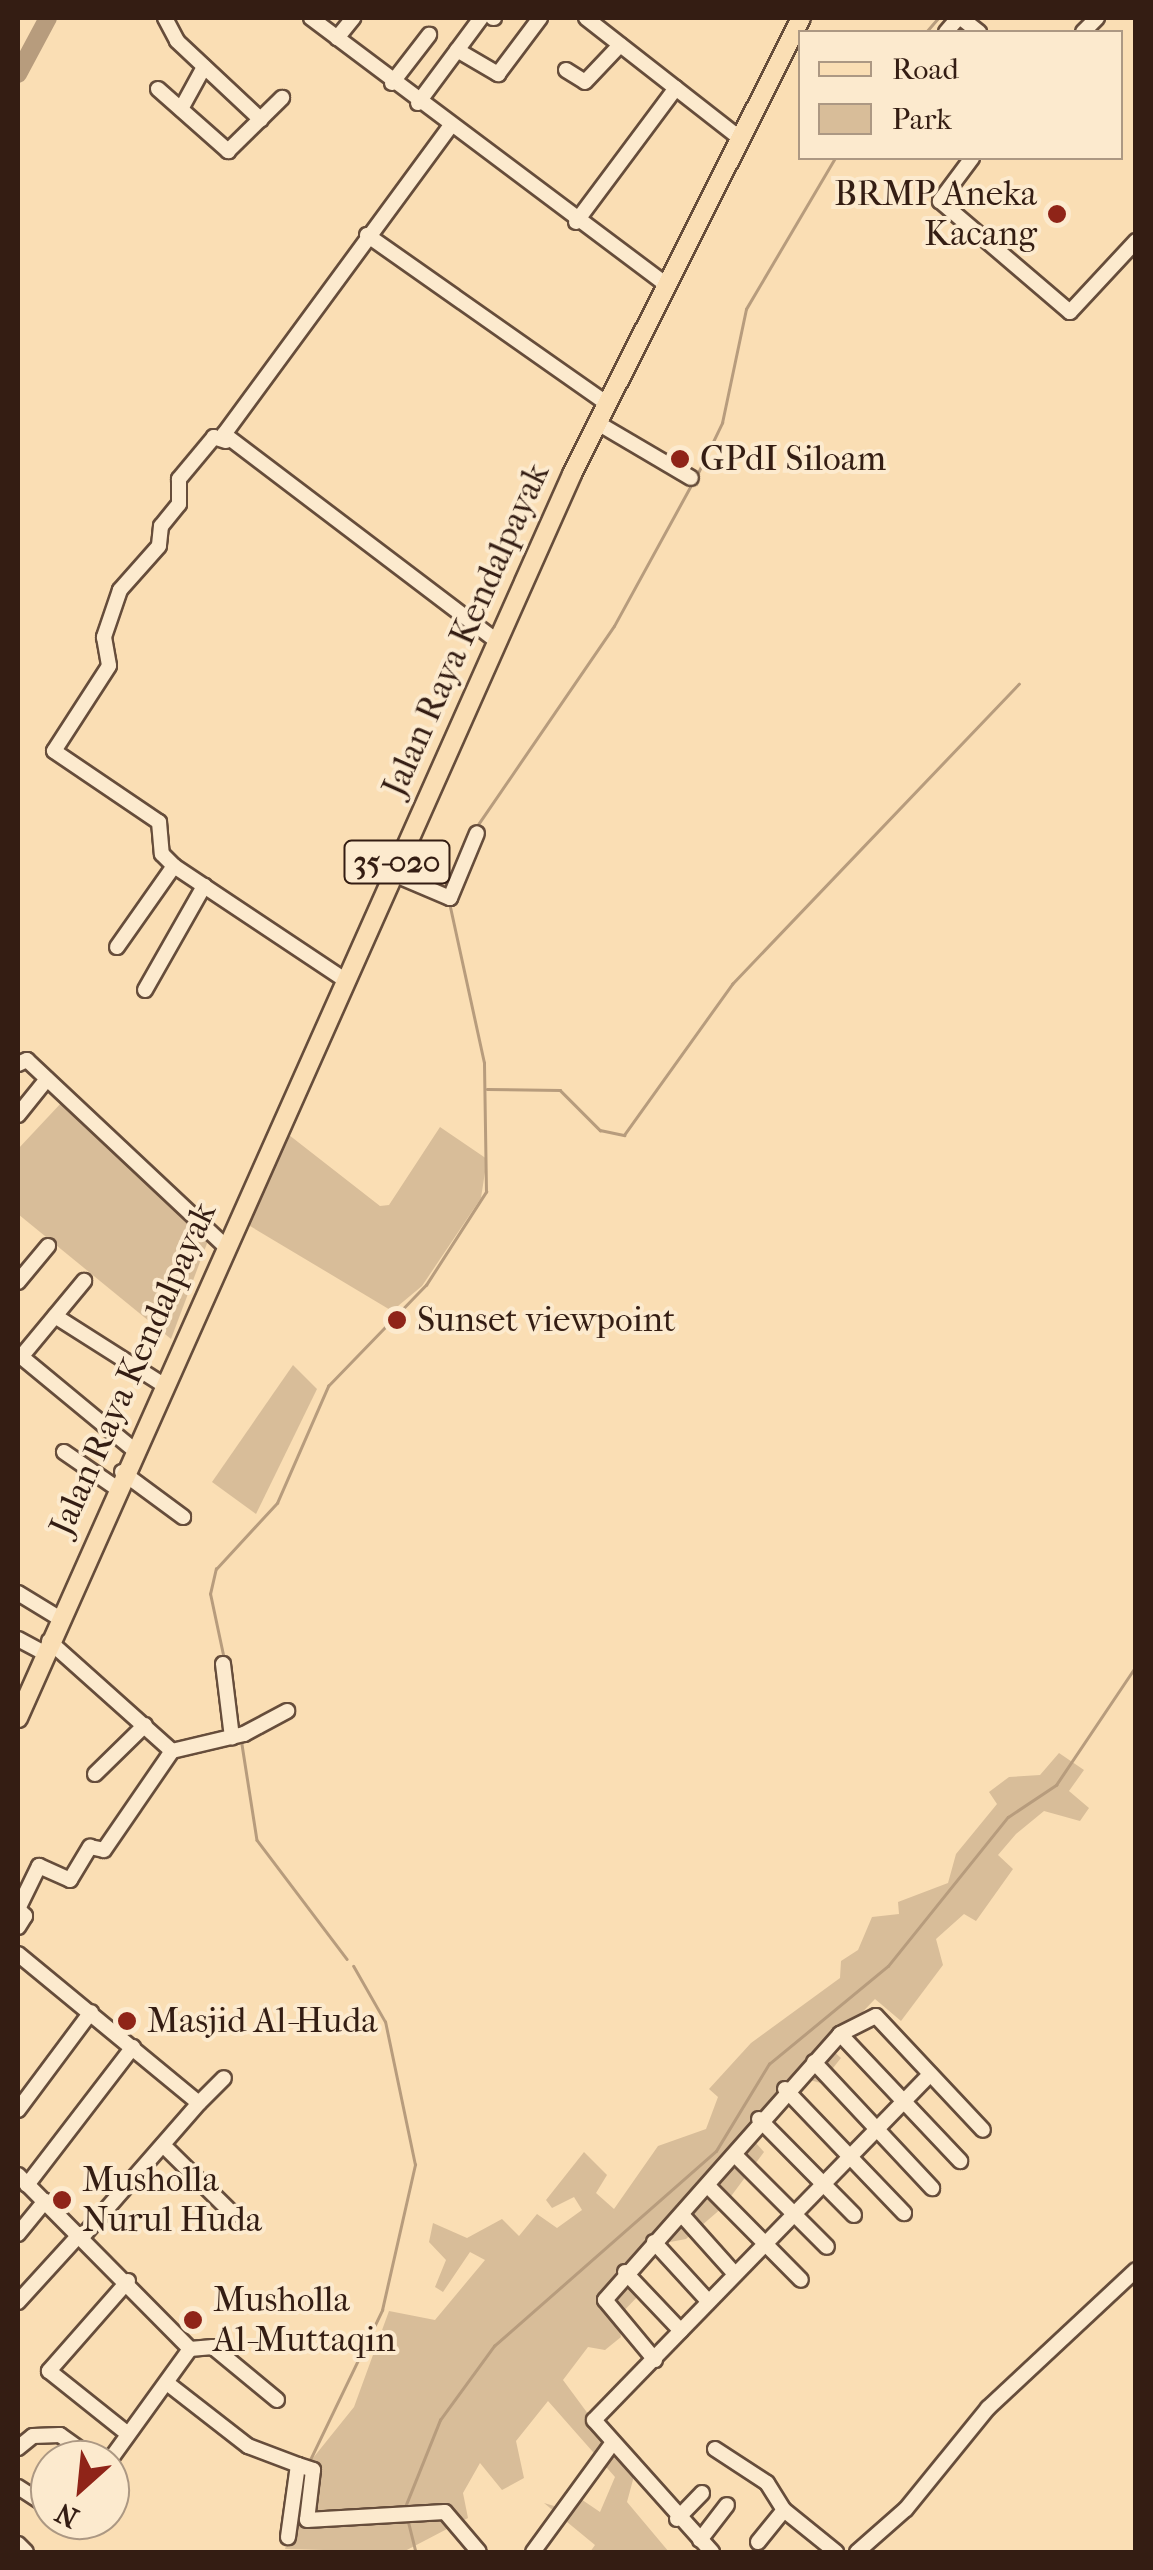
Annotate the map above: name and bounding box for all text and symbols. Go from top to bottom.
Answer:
legend [798,30,1123,160]
text: Road [892,52,959,87]
text: Park [892,102,952,137]
place label: BRMP Aneka Kacang [834,173,1037,255]
marker: BRMP Aneka Kacang [1046,203,1068,225]
place label: GPdI Siloam [700,438,886,480]
marker: GPdI Siloam [669,448,691,470]
street label: Jalan Raya Kendalpayak [374,457,558,803]
road number: 35-020 [342,835,452,889]
street label: Jalan Raya Kendalpayak [41,1196,225,1542]
place label: Sunset viewpoint [417,1299,675,1341]
marker: Sunset viewpoint [386,1309,408,1331]
place label: Masjid Al-Huda [147,2000,377,2042]
marker: Masjid Al-Huda [116,2010,138,2032]
place label: Musholla Nurul Huda [82,2159,262,2241]
marker: Musholla Nurul Huda [51,2189,73,2211]
place label: Musholla Al-Muttaqin [213,2279,396,2361]
marker: Musholla Al-Muttaqin [182,2309,204,2331]
north arrow [30,2440,130,2540]
text: N [50,2496,84,2535]

